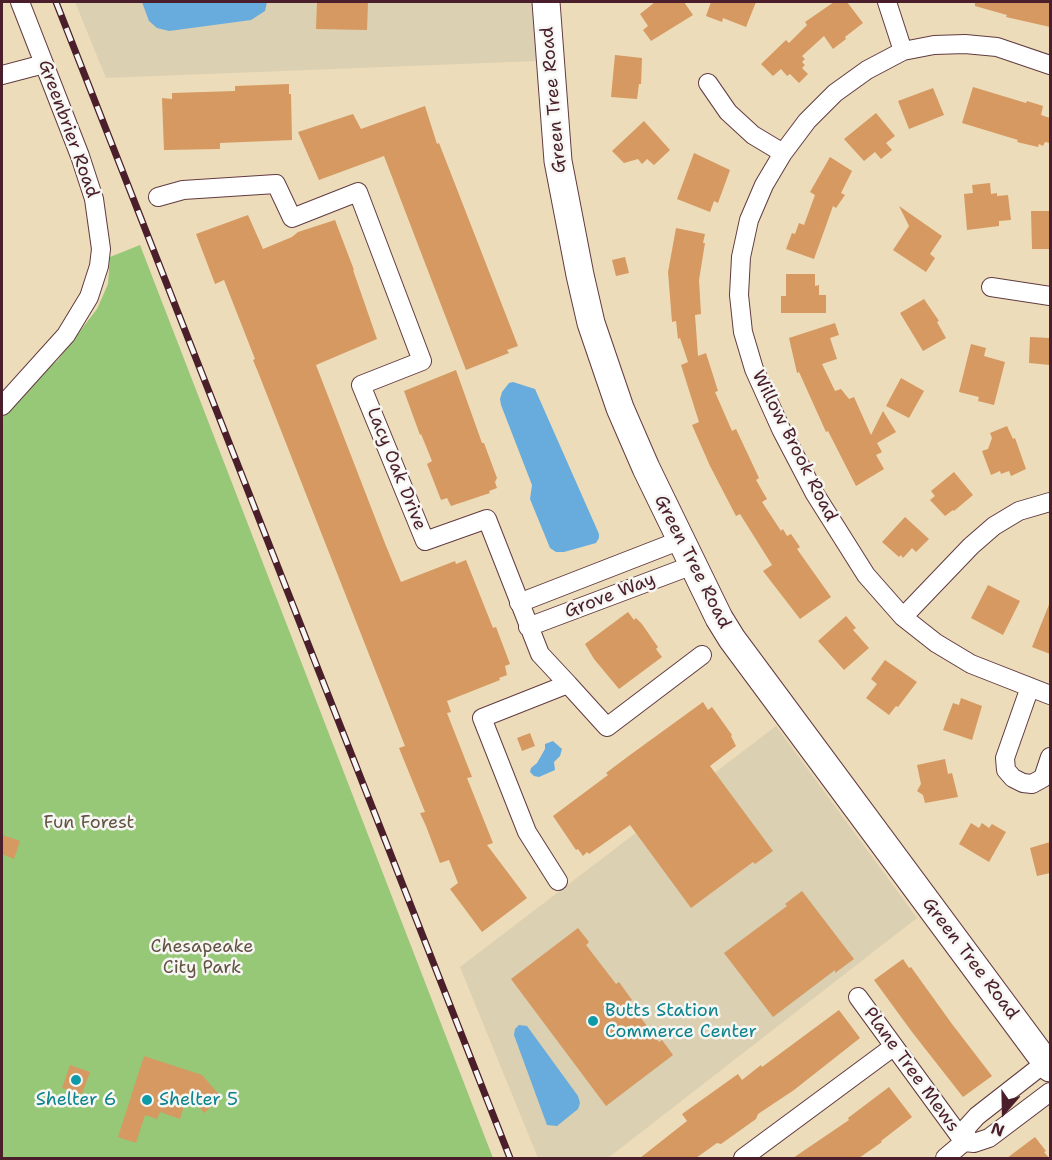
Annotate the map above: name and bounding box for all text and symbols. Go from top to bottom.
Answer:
street label: Green Tree Road [537,26,571,174]
street label: Greenbrier Road [33,57,103,201]
street label: Willow Brook Road [747,367,841,525]
street label: Lacy Oak Drive [362,404,430,534]
street label: Green Tree Road [649,492,735,632]
street label: Grove Way [562,569,658,623]
park label: Fun Forest [44,812,134,834]
street label: Green Tree Road [917,894,1023,1024]
park label: Chesapeake City Park [151,936,253,978]
place label: Butts Station Commerce Center [605,1000,757,1042]
street label: Plane Tree Mews [858,1003,964,1137]
marker: Butts Station Commerce Center [586,1014,600,1028]
marker: Shelter 6 [69,1073,83,1087]
north arrow [974,1082,1034,1142]
place label: Shelter 6 [36,1089,116,1111]
place label: Shelter 5 [159,1089,238,1111]
marker: Shelter 5 [140,1093,154,1107]
text: N [988,1117,1007,1141]

